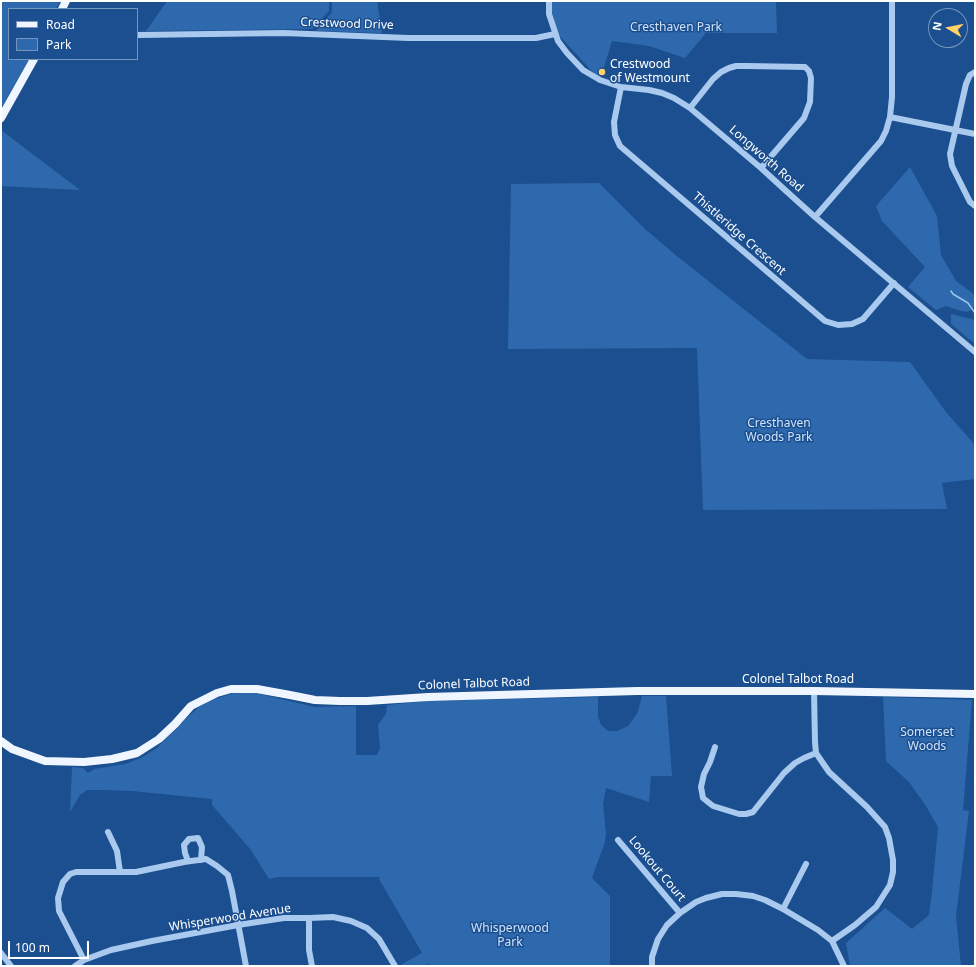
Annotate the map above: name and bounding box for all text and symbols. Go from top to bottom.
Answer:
legend [8,8,138,60]
north arrow [928,8,968,48]
street label: Crestwood Drive [300,15,394,33]
text: Road [46,16,75,33]
text: N [929,20,945,32]
park label: Cresthaven Park [630,21,722,35]
text: Park [46,36,71,53]
place label: Crestwood of Westmount [610,58,690,86]
marker: Crestwood of Westmount [597,67,607,77]
street label: Longworth Road [726,123,806,195]
street label: Thistleridge Crescent [689,190,789,278]
park label: Cresthaven Woods Park [745,417,813,445]
street label: Colonel Talbot Road [742,673,854,687]
street label: Colonel Talbot Road [418,675,530,693]
park label: Somerset Woods [900,726,954,754]
street label: Lookout Court [625,833,689,905]
street label: Whisperwood Avenue [168,901,292,935]
park label: Whisperwood Park [471,922,549,950]
scale bar [10,933,91,959]
text: 100 m [15,939,50,956]

